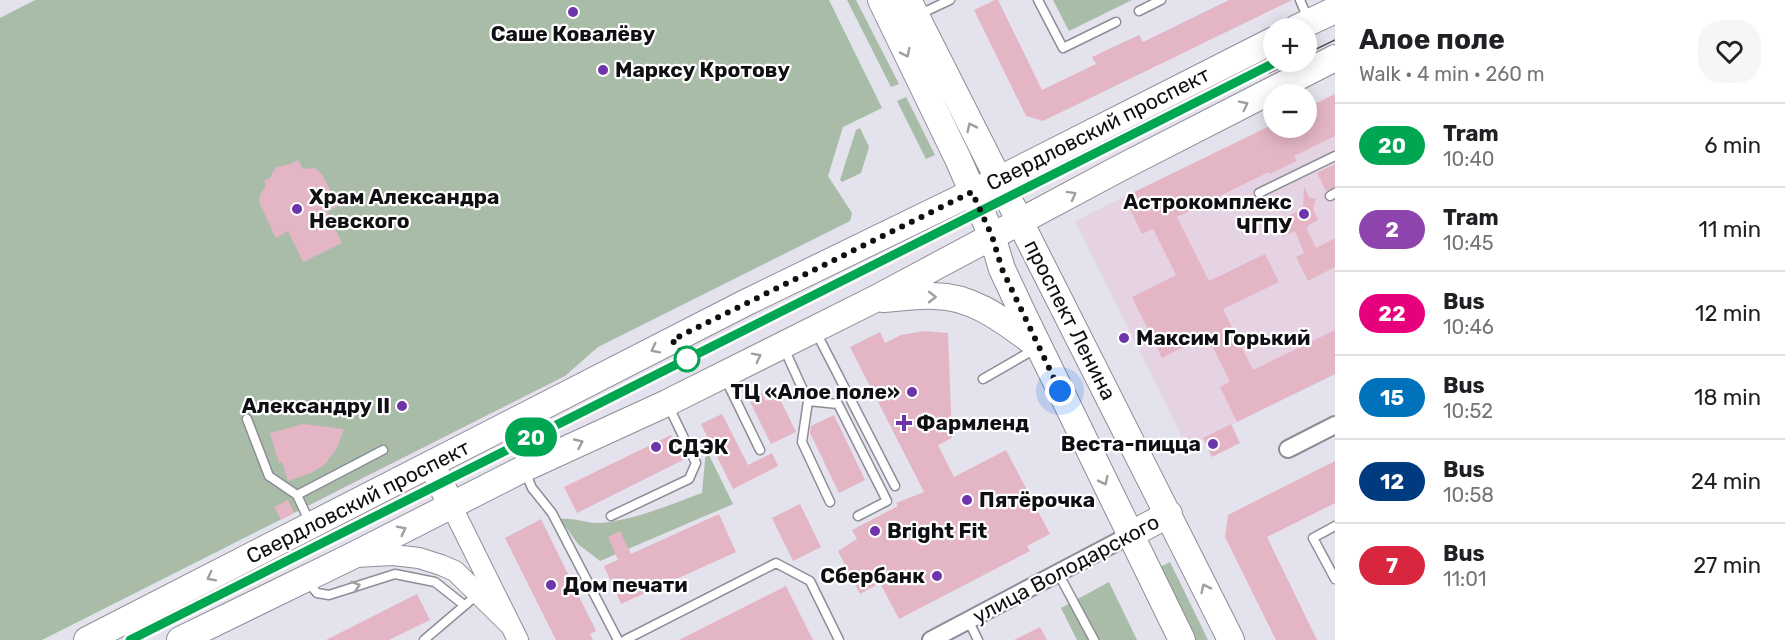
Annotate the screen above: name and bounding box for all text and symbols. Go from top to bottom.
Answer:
marker: Саше Ковалёву [566,5,580,19]
map controls [1263,18,1317,138]
button: + [1263,18,1317,72]
button: heart [1698,20,1761,83]
place label: Саше Ковалёву [491,21,656,46]
text: Алое поле [1359,23,1505,56]
one-way arrow [899,46,911,57]
place label: Марксу Кротову [615,57,790,82]
street label: Свердловский проспект [982,61,1214,196]
text: Walk · 4 min · 260 m [1359,62,1545,86]
marker: Марксу Кротову [596,63,610,77]
button: − [1263,84,1317,138]
one-way arrow [1238,100,1249,112]
text: Tram [1443,120,1499,147]
one-way arrow [967,123,979,134]
text: 6 min [1704,132,1761,159]
text: 20 [1378,133,1406,158]
text: 10:40 [1443,147,1495,171]
place label: Храм Александра Невского [309,184,499,233]
place label: Астрокомплекс ЧГПУ [1123,189,1292,238]
one-way arrow [1065,191,1076,202]
marker: Храм Александра Невского [290,202,304,216]
text: Tram [1443,204,1499,231]
marker: Астрокомплекс ЧГПУ [1297,207,1311,221]
text: 11 min [1699,216,1761,243]
text: 2 [1385,217,1399,242]
text: 10:45 [1443,231,1494,255]
street label: проспект Ленина [1019,235,1122,404]
text: Bus [1443,288,1485,315]
one-way arrow [927,291,936,303]
text: 12 min [1695,300,1761,327]
text: 22 [1378,301,1406,326]
text: 10:46 [1443,315,1494,339]
place label: Максим Горький [1136,325,1310,350]
marker: Максим Горький [1117,331,1131,345]
one-way arrow [651,342,662,353]
unlabelled marker [674,346,700,372]
one-way arrow [750,353,761,365]
text: Bus [1443,372,1485,399]
your location [1045,376,1075,406]
place label: ТЦ «Алое поле» [730,379,900,404]
text: 18 min [1694,384,1761,411]
marker: ТЦ «Алое поле» [905,385,919,399]
text: 15 [1380,385,1404,410]
place label: Александру II [242,393,390,418]
marker: Александру II [395,399,409,413]
text: 10:52 [1443,399,1493,423]
place label: Фармленд [916,410,1029,435]
marker: Фармленд [897,416,911,430]
line badge: 20 [504,418,558,456]
text: 20 [517,425,545,450]
place label: Веста-пицца [1061,431,1201,456]
street label: Свердловский проспект [242,434,474,569]
place label: СДЭК [668,434,729,459]
marker: Веста-пицца [1206,437,1220,451]
one-way arrow [573,438,584,450]
marker: СДЭК [649,440,663,454]
text: Bus [1443,456,1485,483]
text: 24 min [1691,468,1761,495]
text: 12 [1380,469,1404,494]
one-way arrow [1097,475,1109,486]
text: 10:58 [1443,483,1494,507]
place label: Пятёрочка [979,487,1095,512]
marker: Пятёрочка [960,493,974,507]
street label: улица Володарского [968,509,1163,628]
place label: Bright Fit [887,518,987,543]
marker: Bright Fit [868,524,882,538]
one-way arrow [396,526,406,537]
text: Bus [1443,540,1485,567]
text: 27 min [1693,552,1761,579]
text: 7 [1386,553,1398,578]
place label: Сбербанк [820,563,925,588]
text: 11:01 [1443,567,1487,591]
marker: Сбербанк [930,569,944,583]
one-way arrow [207,570,217,581]
place label: Дом печати [563,572,688,597]
marker: Дом печати [544,578,558,592]
one-way arrow [350,581,361,593]
one-way arrow [1201,583,1212,594]

